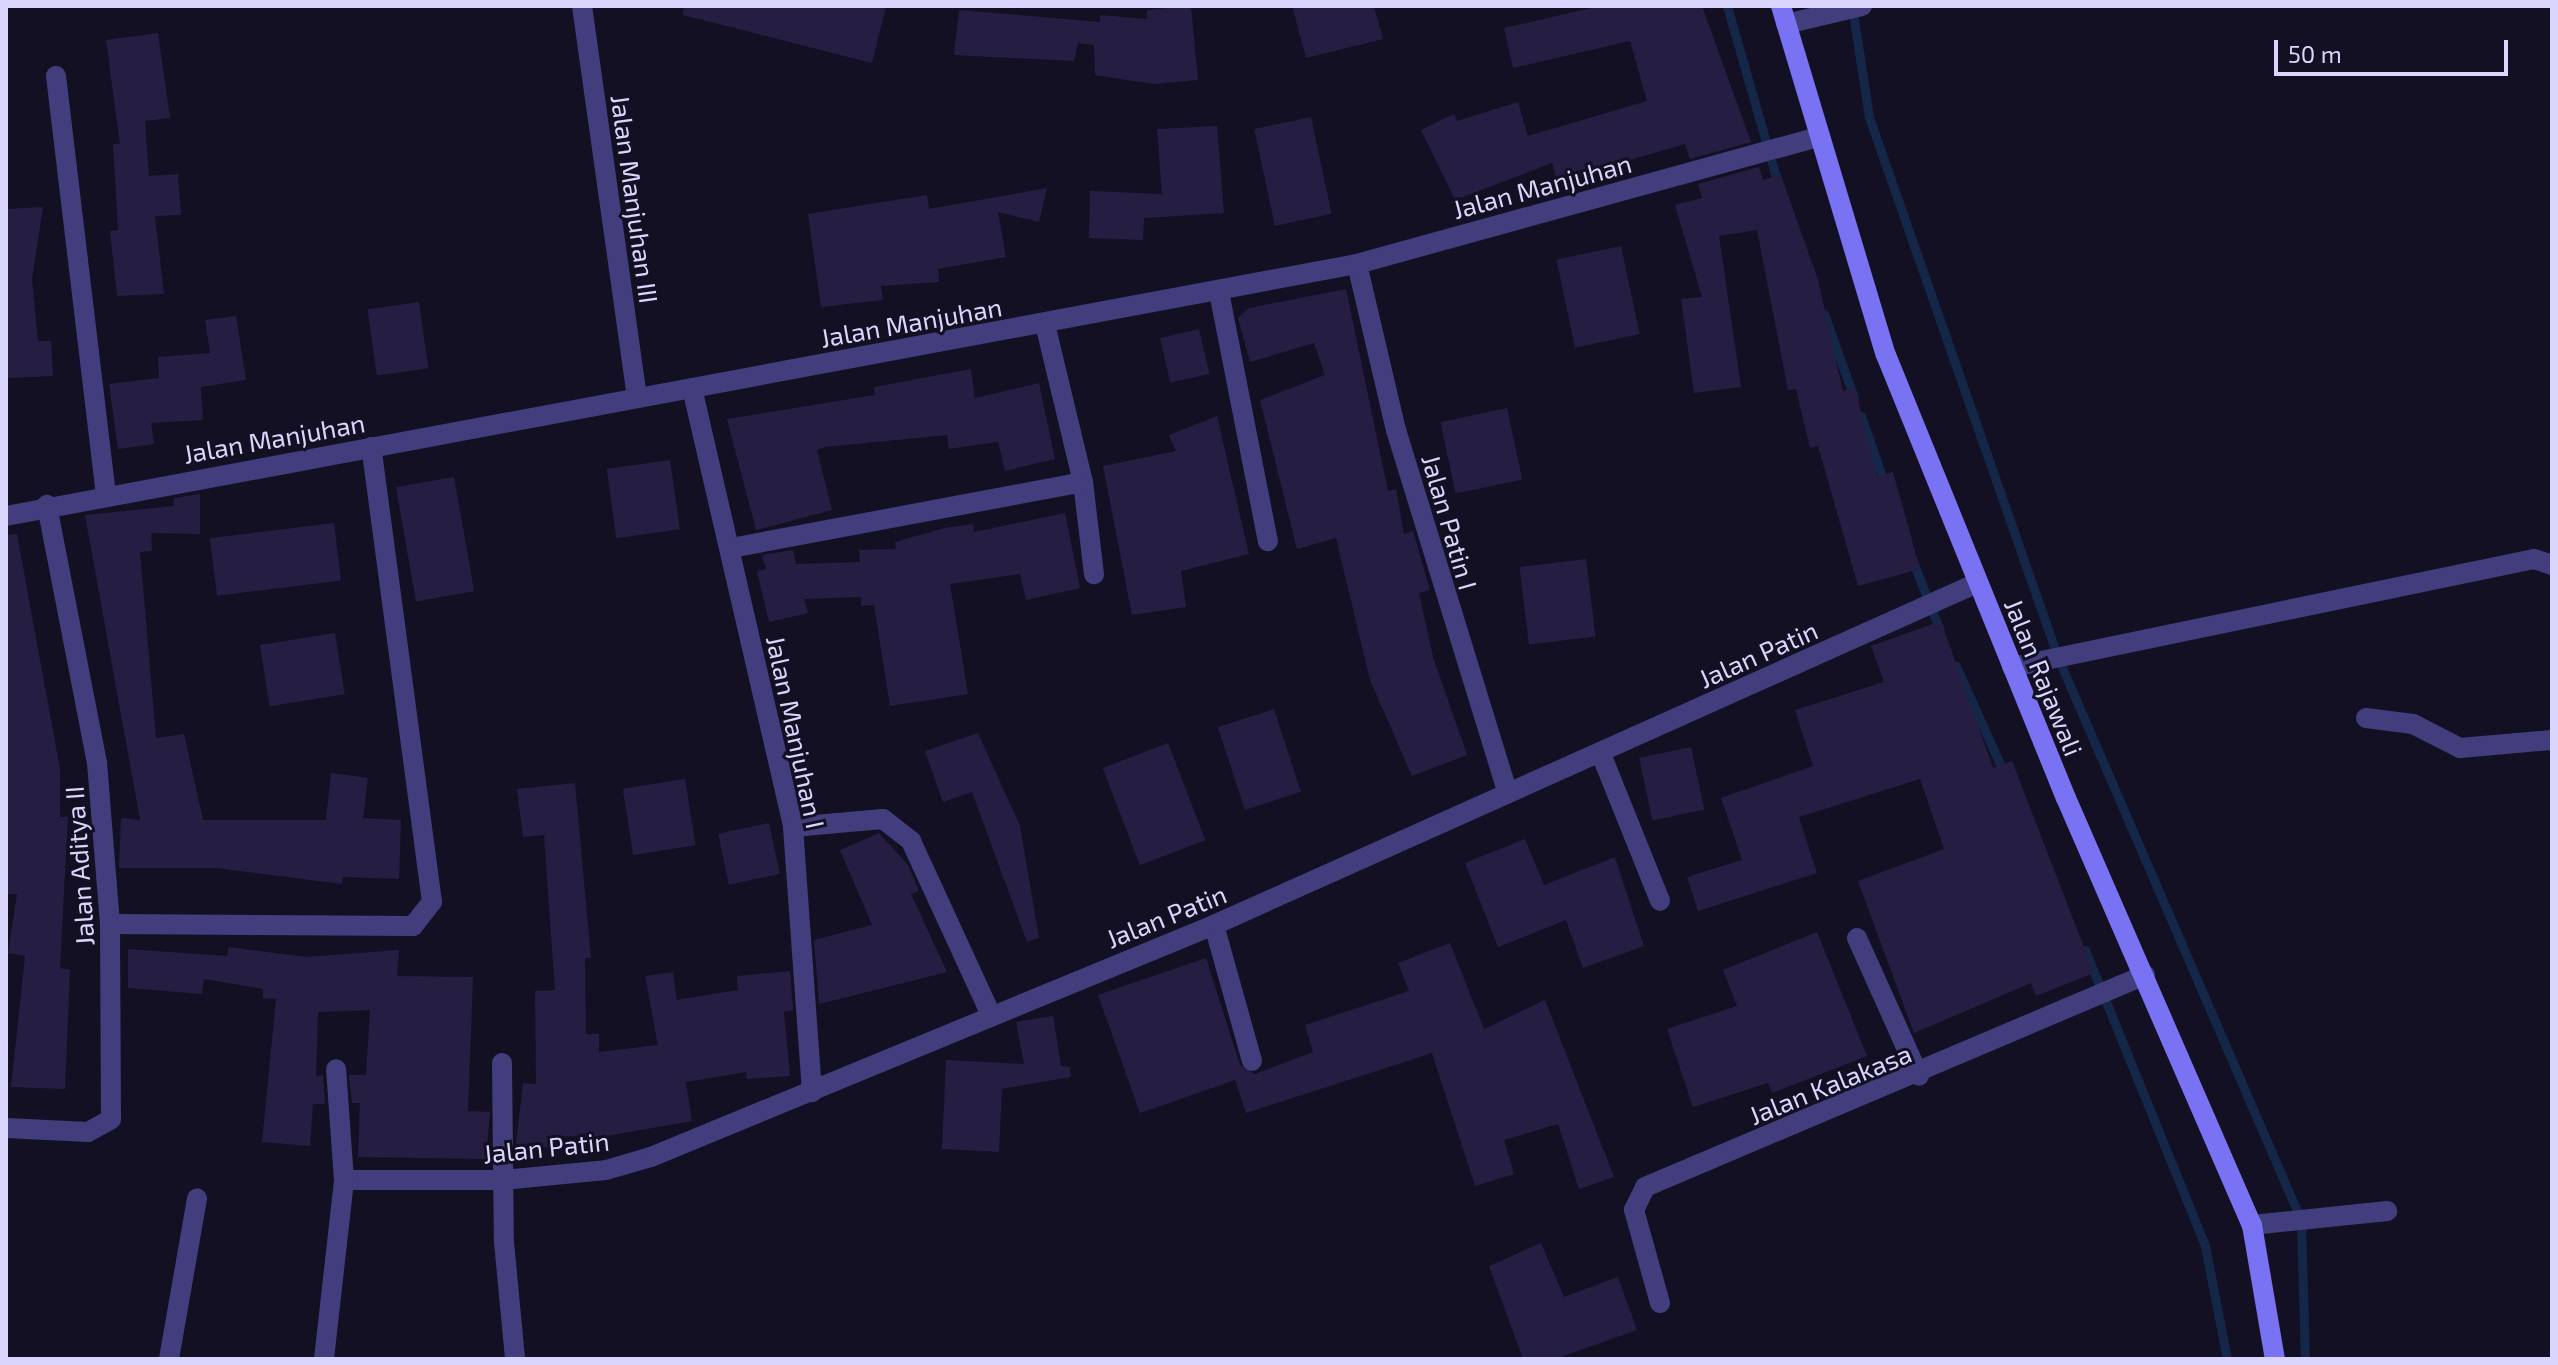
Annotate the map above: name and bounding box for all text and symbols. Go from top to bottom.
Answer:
scale bar [2278,24,2512,74]
text: 50 m [2288,39,2342,68]
street label: Jalan Manjuhan III [605,93,665,305]
street label: Jalan Manjuhan [1449,147,1635,225]
street label: Jalan Manjuhan [818,291,1004,353]
street label: Jalan Manjuhan [181,407,367,469]
street label: Jalan Patin I [1416,451,1484,593]
street label: Jalan Rajawali [1998,594,2090,760]
street label: Jalan Patin [1694,614,1822,694]
street label: Jalan Manjuhan I [760,633,832,831]
street label: Jalan Aditya II [58,785,100,947]
street label: Jalan Patin [1101,878,1231,954]
street label: Jalan Kalakasa [1744,1037,1916,1131]
street label: Jalan Patin [481,1125,611,1169]

